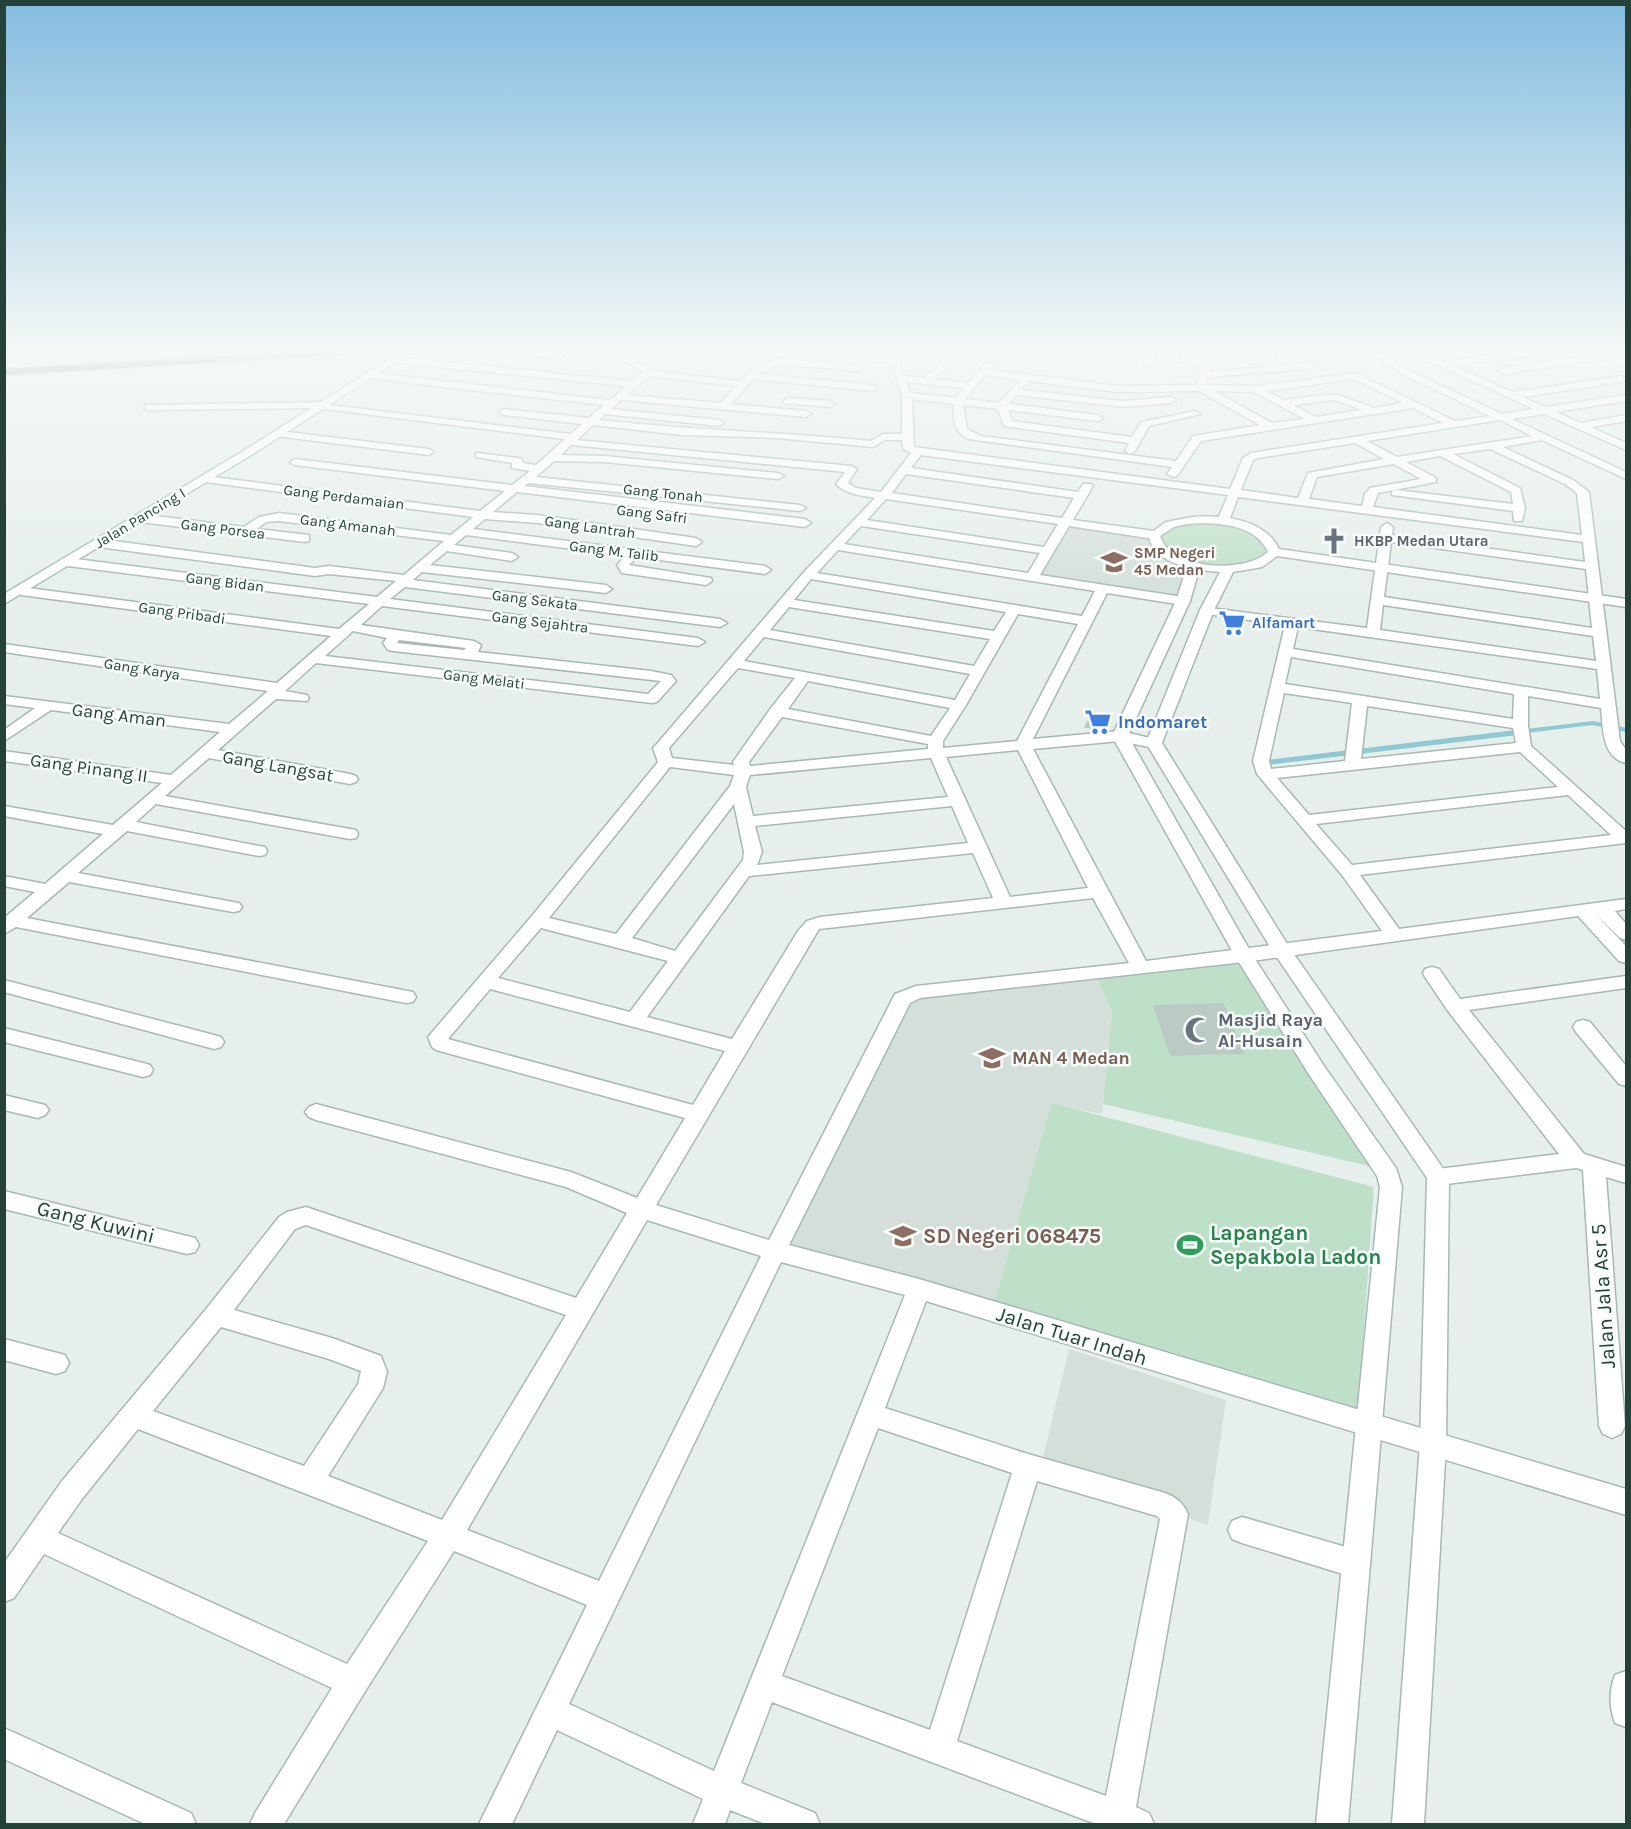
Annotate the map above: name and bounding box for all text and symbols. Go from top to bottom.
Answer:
street label: Gang Tonah [622,480,704,506]
street label: Gang Perdamaian [283,481,405,513]
street label: Jalan Pancing I [91,484,189,552]
street label: Gang Safri [615,501,689,527]
street label: Gang Amanah [299,510,397,540]
street label: Gang Lantrah [543,512,637,542]
street label: Gang Porsea [180,515,266,543]
church icon: HKBP Medan Utara [1319,526,1349,556]
place label: HKBP Medan Utara [1354,532,1489,550]
street label: Gang M. Talib [568,537,660,565]
place label: SMP Negeri 45 Medan [1134,544,1215,579]
school or university icon: SMP Negeri 45 Medan [1099,547,1129,577]
street label: Gang Bidan [185,568,265,596]
street label: Gang Sekata [491,586,579,614]
street label: Gang Pribadi [137,598,227,628]
street label: Gang Sejahtra [491,607,589,637]
supermarket icon: Alfamart [1217,608,1247,638]
place label: Alfamart [1252,614,1315,632]
street label: Gang Karya [103,654,181,684]
street label: Gang Melati [442,665,526,693]
street label: Gang Aman [71,698,167,732]
supermarket icon: Indomaret [1083,707,1113,737]
place label: Indomaret [1118,711,1207,733]
street label: Gang Langsat [221,745,335,787]
street label: Gang Pinang II [29,749,149,787]
place label: Masjid Raya Al-Husain [1218,1009,1323,1052]
mosque icon: Masjid Raya Al-Husain [1183,1015,1213,1045]
school or university icon: MAN 4 Medan [977,1043,1007,1073]
place label: MAN 4 Medan [1012,1047,1130,1069]
street label: Gang Kuwini [35,1196,157,1248]
school or university icon: SD Negeri 068475 [888,1221,918,1251]
place label: Lapangan Sepakbola Ladon [1210,1221,1381,1269]
street label: Jalan Jala Asr 5 [1586,1223,1620,1369]
place label: SD Negeri 068475 [923,1224,1101,1248]
sports icon: Lapangan Sepakbola Ladon [1175,1230,1205,1260]
street label: Jalan Tuar Indah [994,1302,1150,1370]

